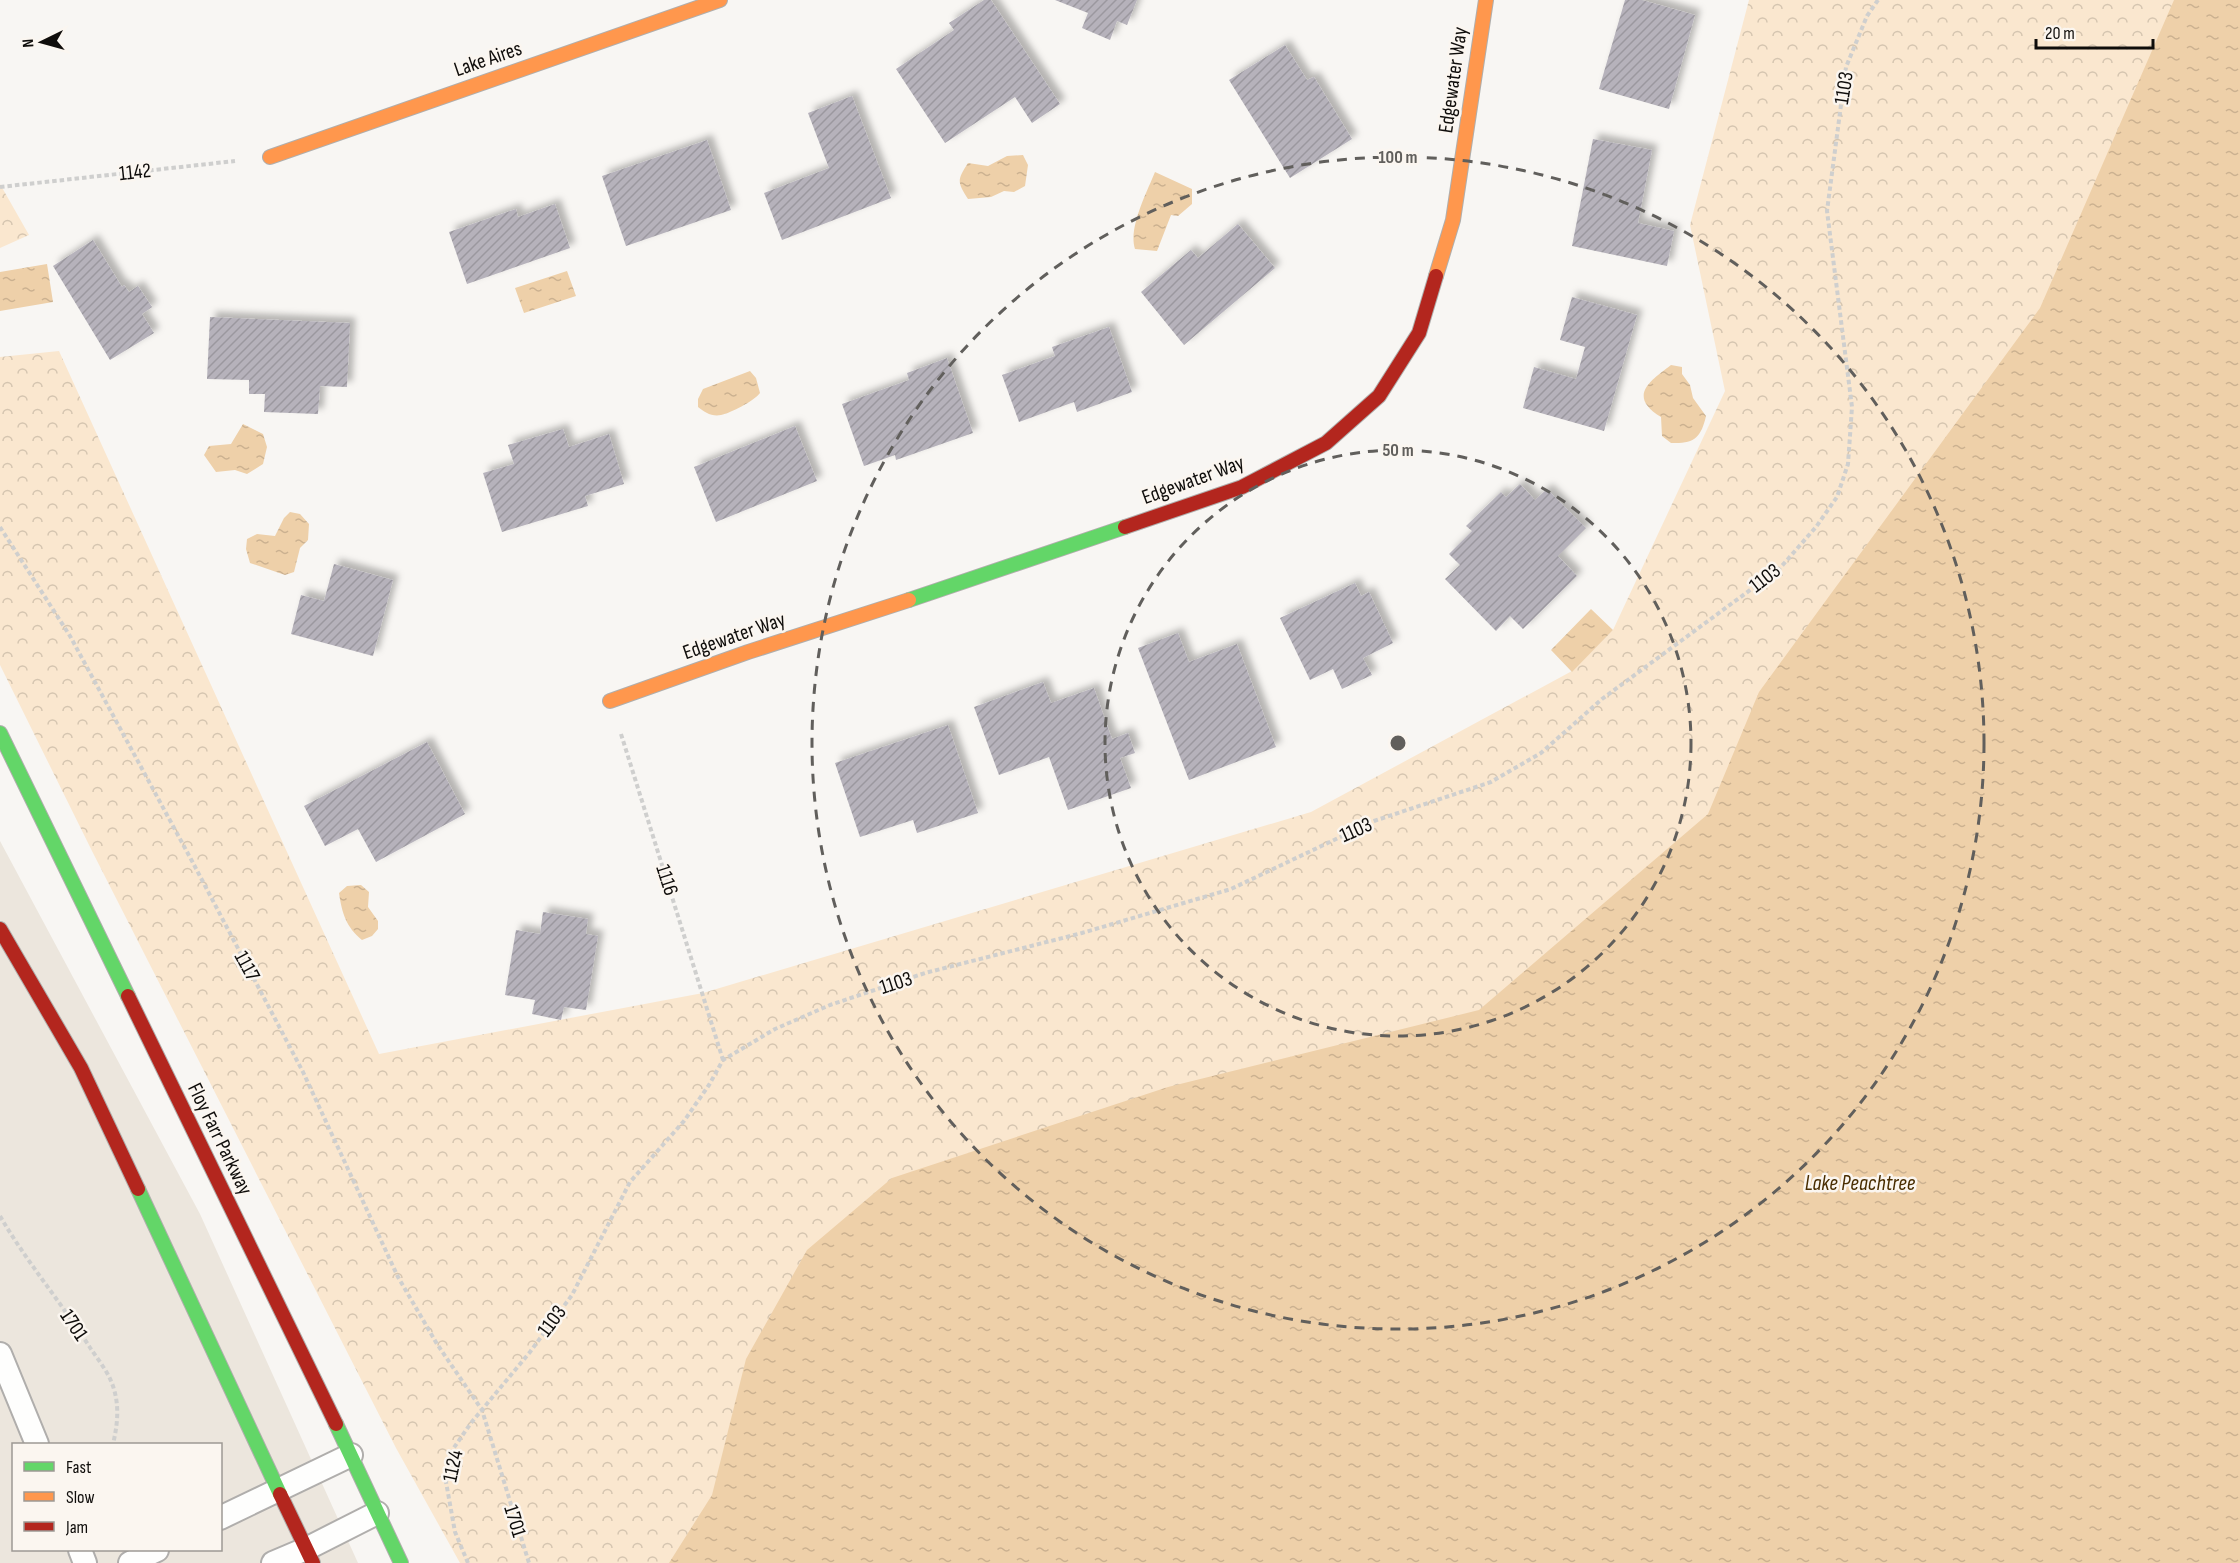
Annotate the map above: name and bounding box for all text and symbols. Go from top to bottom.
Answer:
north arrow [12,12,72,72]
scale bar [2036,12,2153,50]
text: 20 m [2045,23,2075,44]
street label: Edgewater Way [1433,25,1473,135]
street label: Lake Aires [451,36,525,82]
text: N [19,38,38,48]
street label: 1103 [1829,70,1859,106]
text: 100 m [1379,147,1418,168]
street label: 1142 [118,158,152,186]
text: 50 m [1382,440,1414,461]
street label: Edgewater Way [1139,450,1247,510]
street label: 1103 [1744,558,1786,598]
street label: Edgewater Way [679,607,789,665]
centre of rings [1388,733,1408,753]
street label: 1103 [1336,812,1376,848]
street label: 1116 [650,861,684,899]
street label: 1117 [229,947,265,986]
street label: 1103 [877,966,915,1000]
street label: Floy Farr Parkway [182,1079,258,1199]
water label: Lake Peachtree [1805,1170,1916,1197]
street label: 1103 [532,1300,572,1342]
street label: 1701 [55,1305,94,1346]
legend [12,1443,222,1551]
street label: 1124 [437,1447,469,1484]
text: Fast [66,1457,92,1478]
text: Slow [66,1487,95,1508]
street label: 1701 [498,1502,532,1541]
text: Jam [65,1517,88,1538]

